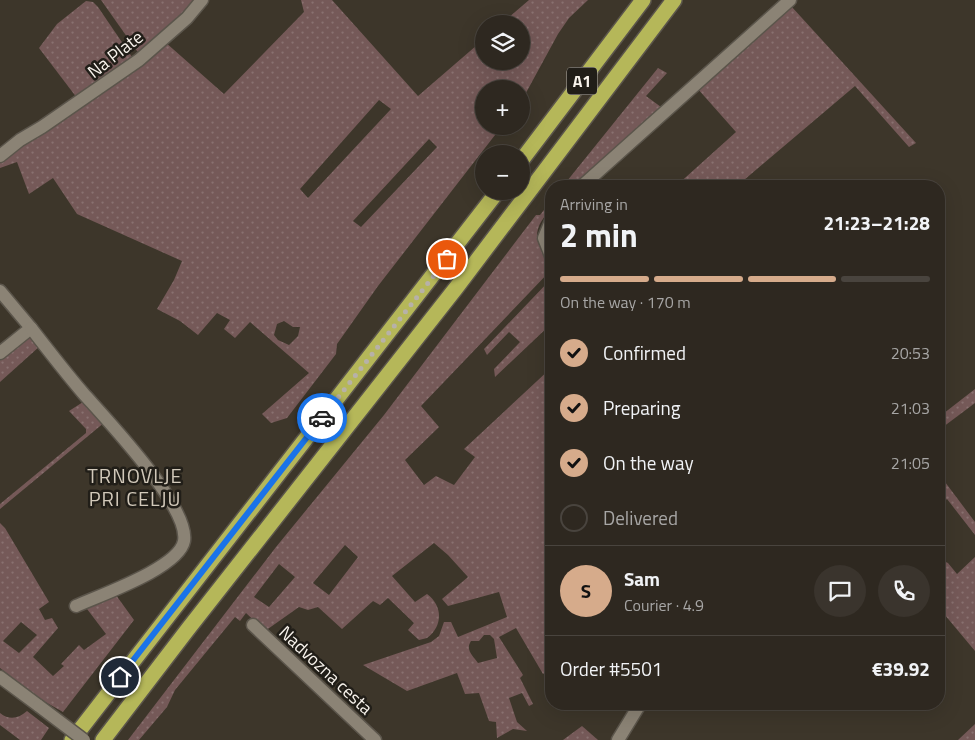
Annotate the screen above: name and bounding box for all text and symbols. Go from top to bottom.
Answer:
map controls [475,15,530,200]
button: layers [475,15,530,70]
street label: Na Plate [81,24,149,84]
road number: A1 [567,68,597,94]
button: + [475,80,530,135]
button: − [475,145,530,200]
text: Arriving in [560,192,628,216]
text: 21:23–21:28 [823,208,930,237]
text: 2 min [560,211,638,259]
pin [426,238,468,280]
icon: bag [433,245,461,273]
text: On the way · 170 m [560,290,691,314]
text: Confirmed [603,338,686,367]
icon: check [560,339,588,367]
text: 20:53 [891,341,930,365]
courier [297,393,347,443]
text: Preparing [603,393,680,422]
icon: check [560,394,588,422]
text: 21:03 [891,396,930,420]
icon: car [308,404,336,432]
text: On the way [603,448,694,477]
icon: check [560,449,588,477]
text: 21:05 [891,451,930,475]
district label: TRNOVLJE PRI CELJU [87,460,183,514]
text: Delivered [603,503,678,532]
text: Sam [624,564,660,593]
button: chat [814,565,866,617]
button: phone [878,565,930,617]
text: S [581,576,591,605]
text: Courier · 4.9 [624,593,704,617]
street label: Nadvozna cesta [273,619,379,721]
text: Order #5501 [560,654,662,683]
text: €39.92 [872,654,930,683]
pin [99,656,141,698]
icon: home [106,663,134,691]

